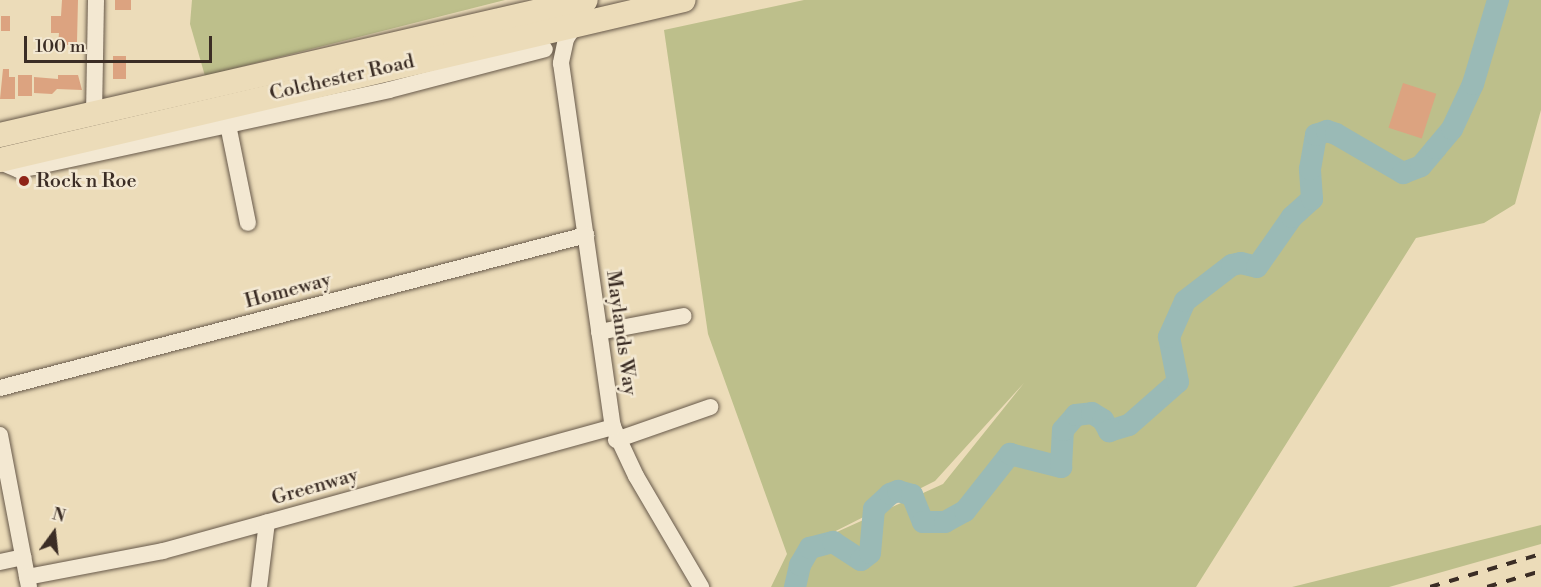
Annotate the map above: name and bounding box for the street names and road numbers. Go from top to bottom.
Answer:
street label: Colchester Road [267,50,417,106]
street label: Homeway [242,268,334,314]
street label: Maylands Way [600,269,642,397]
street label: Greenway [269,463,361,511]

